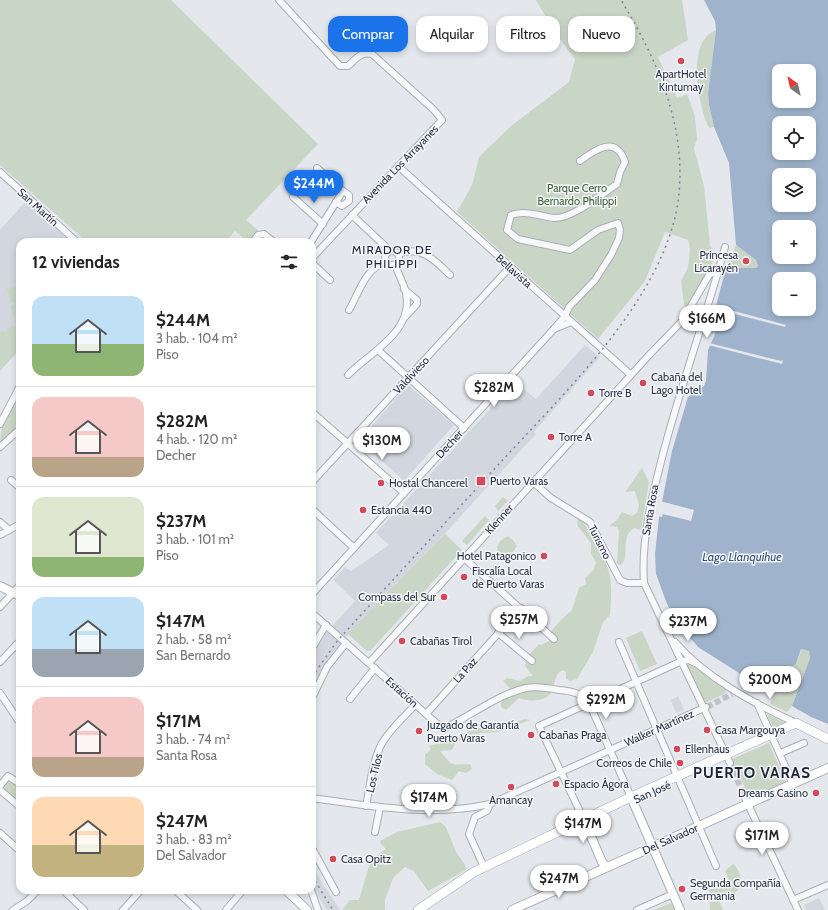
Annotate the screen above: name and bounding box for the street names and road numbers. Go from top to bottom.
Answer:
street label: Avenida Los Arrayanes [359,121,441,206]
street label: San Martín [15,185,61,229]
street label: Bellavista [493,251,535,291]
street label: Valdivieso [390,353,432,397]
street label: Decher [433,426,466,461]
street label: Santa Rosa [639,483,661,537]
street label: Klenner [482,501,517,537]
street label: Turismo [585,522,615,562]
street label: La Paz [450,654,480,686]
street label: Estación [383,674,421,710]
street label: Walker Martínez [622,706,696,750]
street label: Los Tilos [363,752,385,794]
street label: San José [631,777,673,806]
street label: Del Salvador [640,820,700,857]

